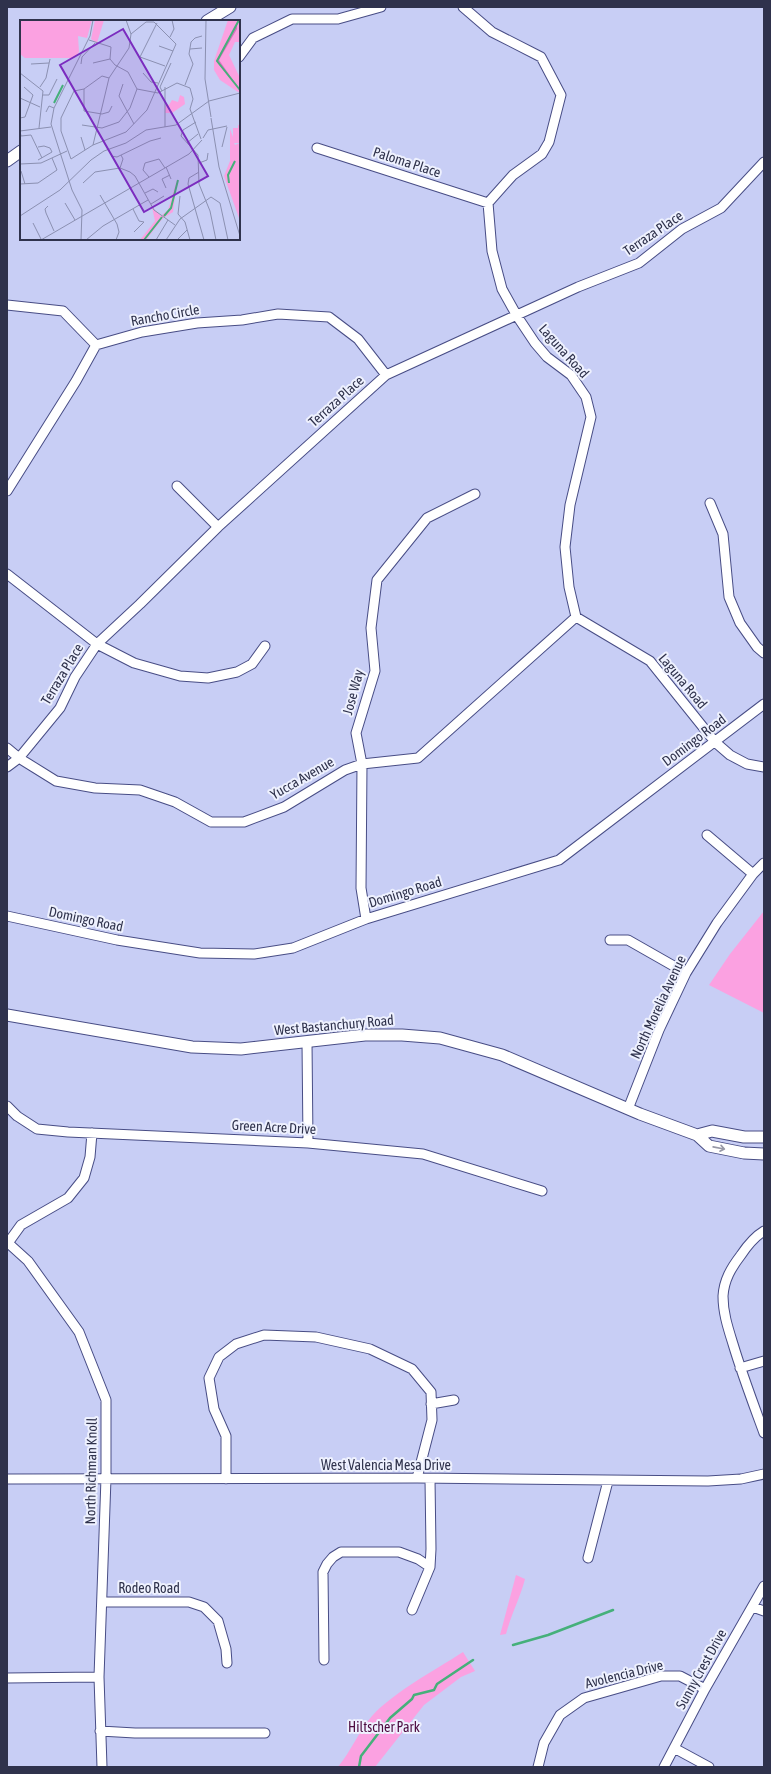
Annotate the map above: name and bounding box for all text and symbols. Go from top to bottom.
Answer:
inset map [20,20,240,240]
street label: Paloma Place [371,144,443,180]
street label: Terraza Place [620,207,686,259]
street label: Rancho Circle [129,301,201,329]
street label: Laguna Road [536,321,592,381]
street label: Terraza Place [305,372,367,430]
street label: Terraza Place [38,641,86,707]
street label: Laguna Road [655,650,711,712]
street label: Jose Way [339,667,367,716]
street label: Domingo Road [659,711,729,769]
street label: Yucca Avenue [267,753,337,803]
street label: Domingo Road [367,873,443,911]
street label: Domingo Road [47,903,125,935]
street label: North Morelia Avenue [627,953,689,1061]
street label: West Bastanchury Road [274,1012,394,1038]
street label: Green Acre Drive [231,1117,317,1137]
one-way arrow [712,1144,725,1152]
street label: North Richman Knoll [82,1417,100,1524]
street label: West Valencia Mesa Drive [321,1457,451,1473]
street label: Rodeo Road [118,1580,180,1596]
street label: Sunny Crest Drive [672,1626,730,1712]
street label: Avolencia Drive [583,1657,665,1691]
park label: Hiltscher Park [348,1719,420,1735]

